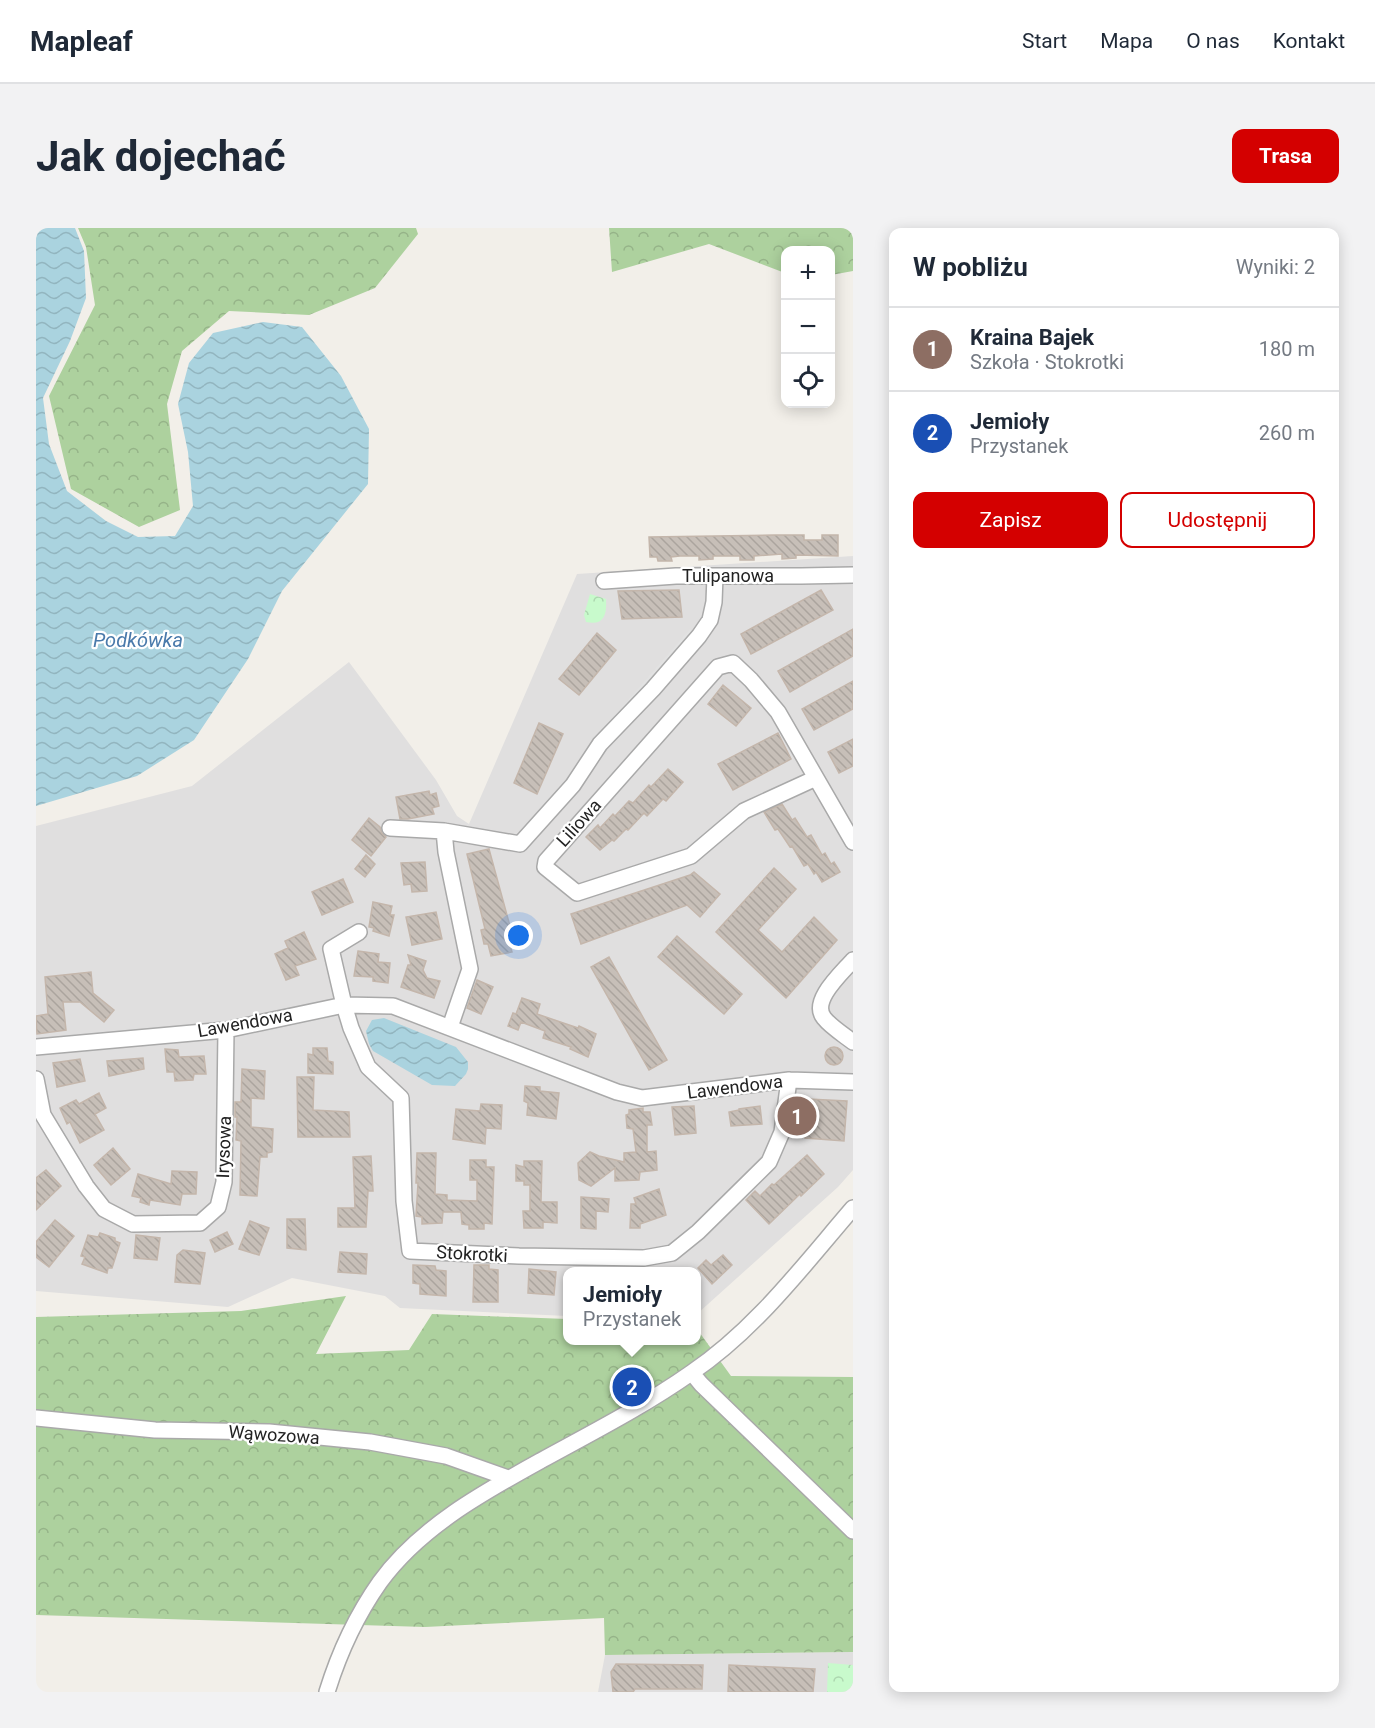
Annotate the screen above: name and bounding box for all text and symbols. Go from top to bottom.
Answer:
text: Mapleaf [30,25,133,58]
text: Start [1022,29,1067,53]
text: Mapa [1100,29,1153,53]
text: O nas [1186,29,1240,53]
text: Kontakt [1273,29,1345,53]
button: Trasa [1232,129,1339,183]
text: Jak dojechać [36,132,286,181]
map controls [781,246,835,408]
button: + [781,246,835,300]
text: W pobliżu [913,252,1028,282]
text: Wyniki: 2 [1236,255,1315,279]
button: − [781,300,835,354]
text: Kraina Bajek [970,325,1094,350]
text: 1 [927,337,938,361]
text: 180 m [1259,337,1315,361]
text: Szkoła · Stokrotki [970,350,1124,374]
button: locate [781,354,835,408]
text: Jemioły [970,409,1049,434]
text: 2 [927,421,938,445]
text: 260 m [1259,421,1315,445]
text: Przystanek [970,434,1068,458]
button: Zapisz [913,492,1108,548]
button: Udostępnij [1120,492,1315,548]
street label: Tulipanowa [682,565,774,586]
water label: Podkówka [93,628,183,652]
street label: Liliowa [552,795,605,851]
your location [504,921,533,950]
street label: Lawendowa [196,1004,294,1041]
street label: Lawendowa [686,1070,784,1103]
pin: 1 [778,1094,816,1138]
street label: Irysowa [212,1115,235,1179]
street label: Stokrotki [436,1241,508,1266]
popup [563,1267,701,1345]
text: Jemioły [583,1282,662,1307]
text: Przystanek [583,1307,681,1331]
pin: 2 [612,1364,652,1410]
street label: Wąwozowa [228,1421,320,1448]

